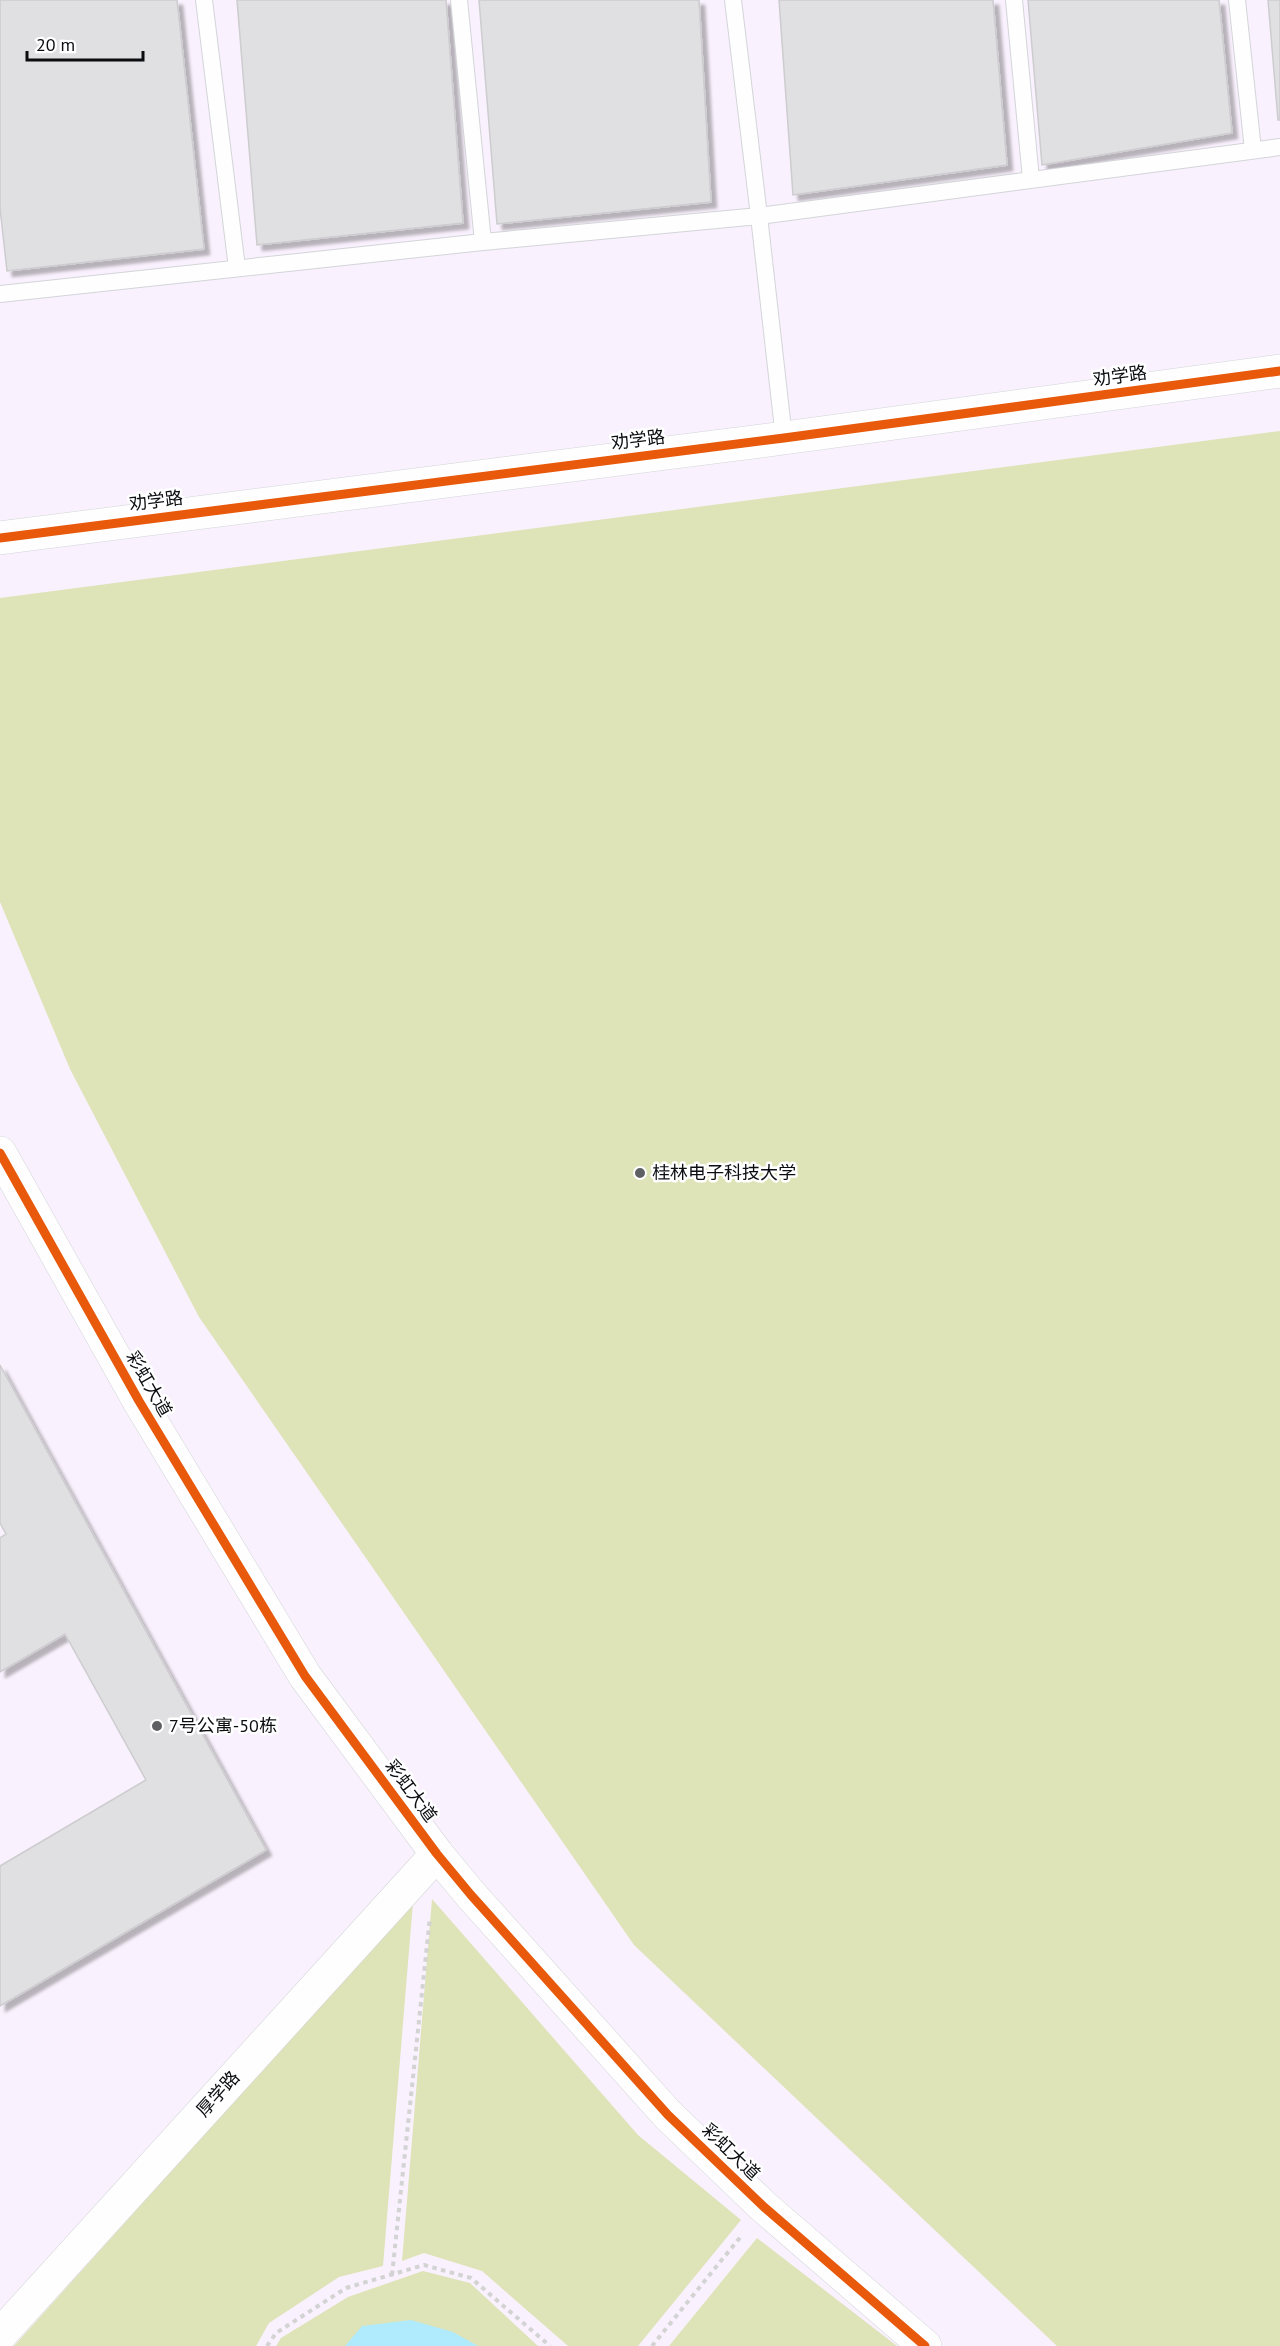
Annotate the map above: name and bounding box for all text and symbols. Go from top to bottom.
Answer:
scale bar [27,24,142,62]
text: 20 m [36,33,75,56]
street label: 劝学路 [1092,360,1148,391]
street label: 劝学路 [610,425,666,454]
street label: 劝学路 [128,486,184,515]
place label: 桂林电子科技大学 [652,1161,796,1184]
marker: 桂林电子科技大学 [633,1166,647,1180]
street label: 彩虹大道 [121,1347,177,1421]
place label: 7号公寓-50栋 [169,1714,277,1737]
marker: 7号公寓-50栋 [150,1719,164,1733]
street label: 彩虹大道 [381,1755,442,1826]
street label: 厚学路 [191,2066,244,2121]
street label: 彩虹大道 [697,2118,765,2185]

